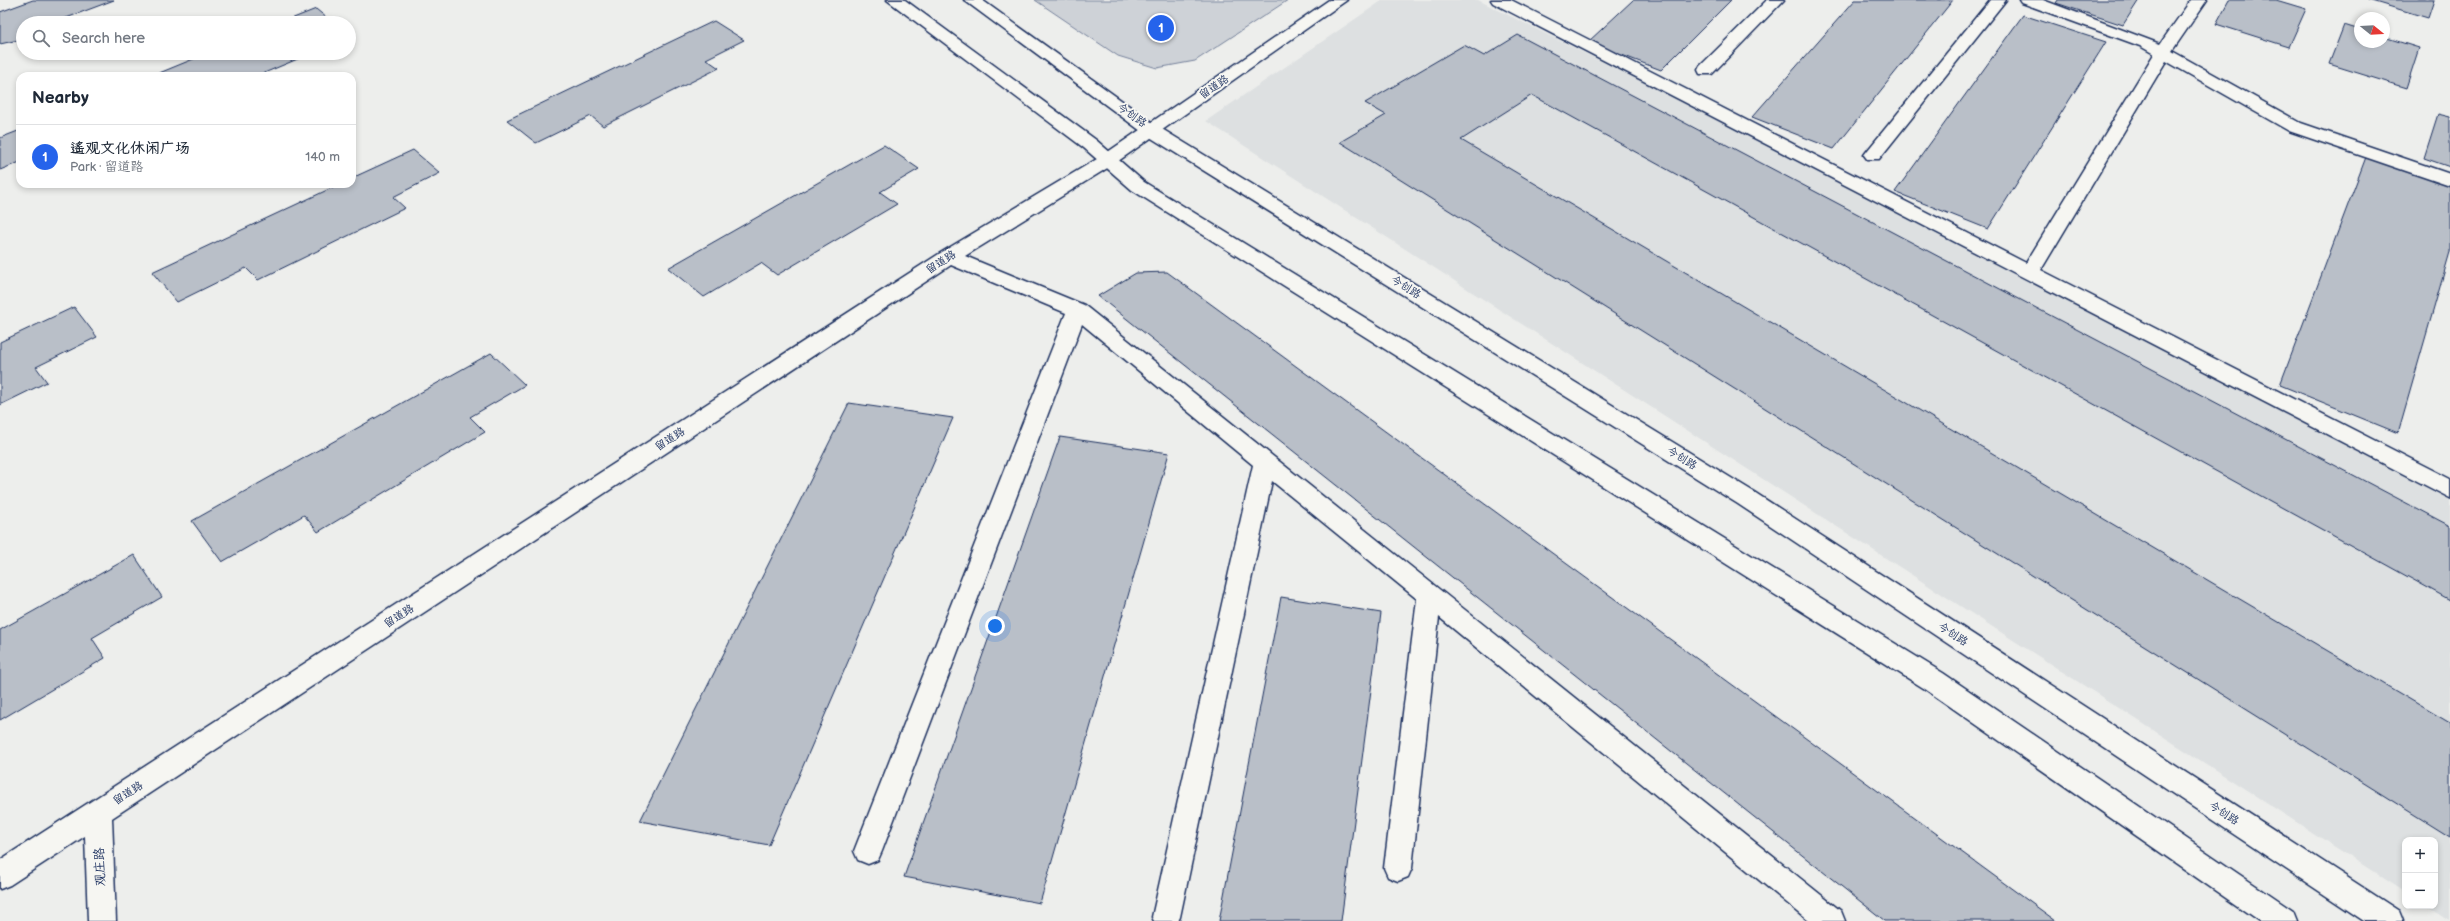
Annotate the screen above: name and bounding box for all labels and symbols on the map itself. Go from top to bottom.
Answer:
north arrow [2354,12,2390,48]
pin: 1 [1148,13,1174,43]
street label: 留道路 [1197,72,1231,102]
street label: 今创路 [1115,100,1149,130]
street label: 留道路 [924,248,958,276]
street label: 今创路 [1389,273,1423,301]
street label: 留道路 [653,425,687,453]
street label: 今创路 [1665,444,1699,472]
street label: 留道路 [382,602,416,630]
your location [985,616,1005,636]
street label: 今创路 [1936,620,1970,648]
street label: 留道路 [111,779,145,807]
street label: 今创路 [2207,799,2241,827]
street label: 观庄路 [91,847,109,887]

